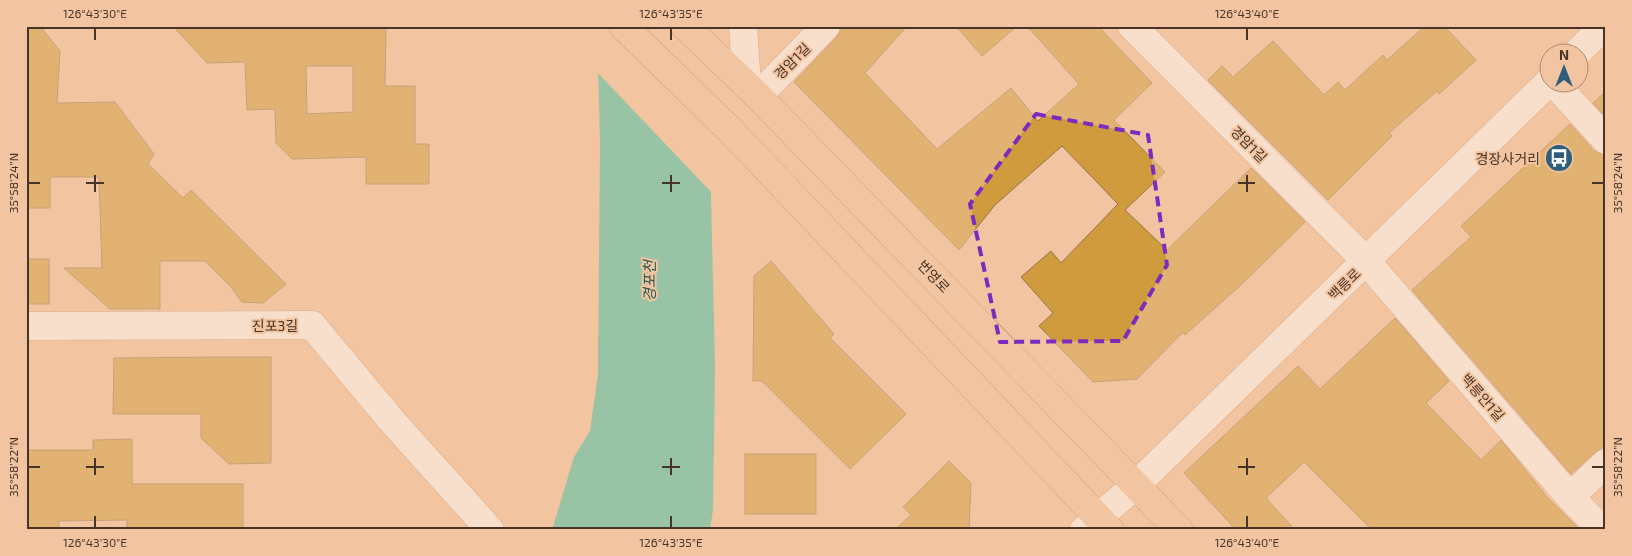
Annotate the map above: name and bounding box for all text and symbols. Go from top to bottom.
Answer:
text: 126°43'30"E [63,6,127,20]
text: 126°43'35"E [639,6,703,20]
text: 126°43'40"E [1215,6,1280,20]
street label: 경암1길 [770,39,814,83]
north arrow [1540,42,1590,92]
text: N [1559,46,1569,63]
street label: 경암1길 [1227,122,1271,166]
bus stop icon: 경장사거리 [1544,143,1574,173]
place label: 경장사거리 [1476,150,1540,167]
text: 35°58'24"N [6,153,20,213]
text: 35°58'24"N [1610,153,1624,213]
street label: 번영로 [914,256,954,296]
water label: 경포천 [640,258,658,302]
street label: 백릉로 [1324,264,1364,304]
street label: 진포3길 [252,317,298,334]
street label: 백릉안1길 [1458,370,1508,424]
text: 35°58'22"N [6,437,20,497]
text: 35°58'22"N [1610,437,1624,497]
text: 126°43'30"E [63,535,127,549]
text: 126°43'35"E [639,535,703,549]
text: 126°43'40"E [1215,535,1280,549]

